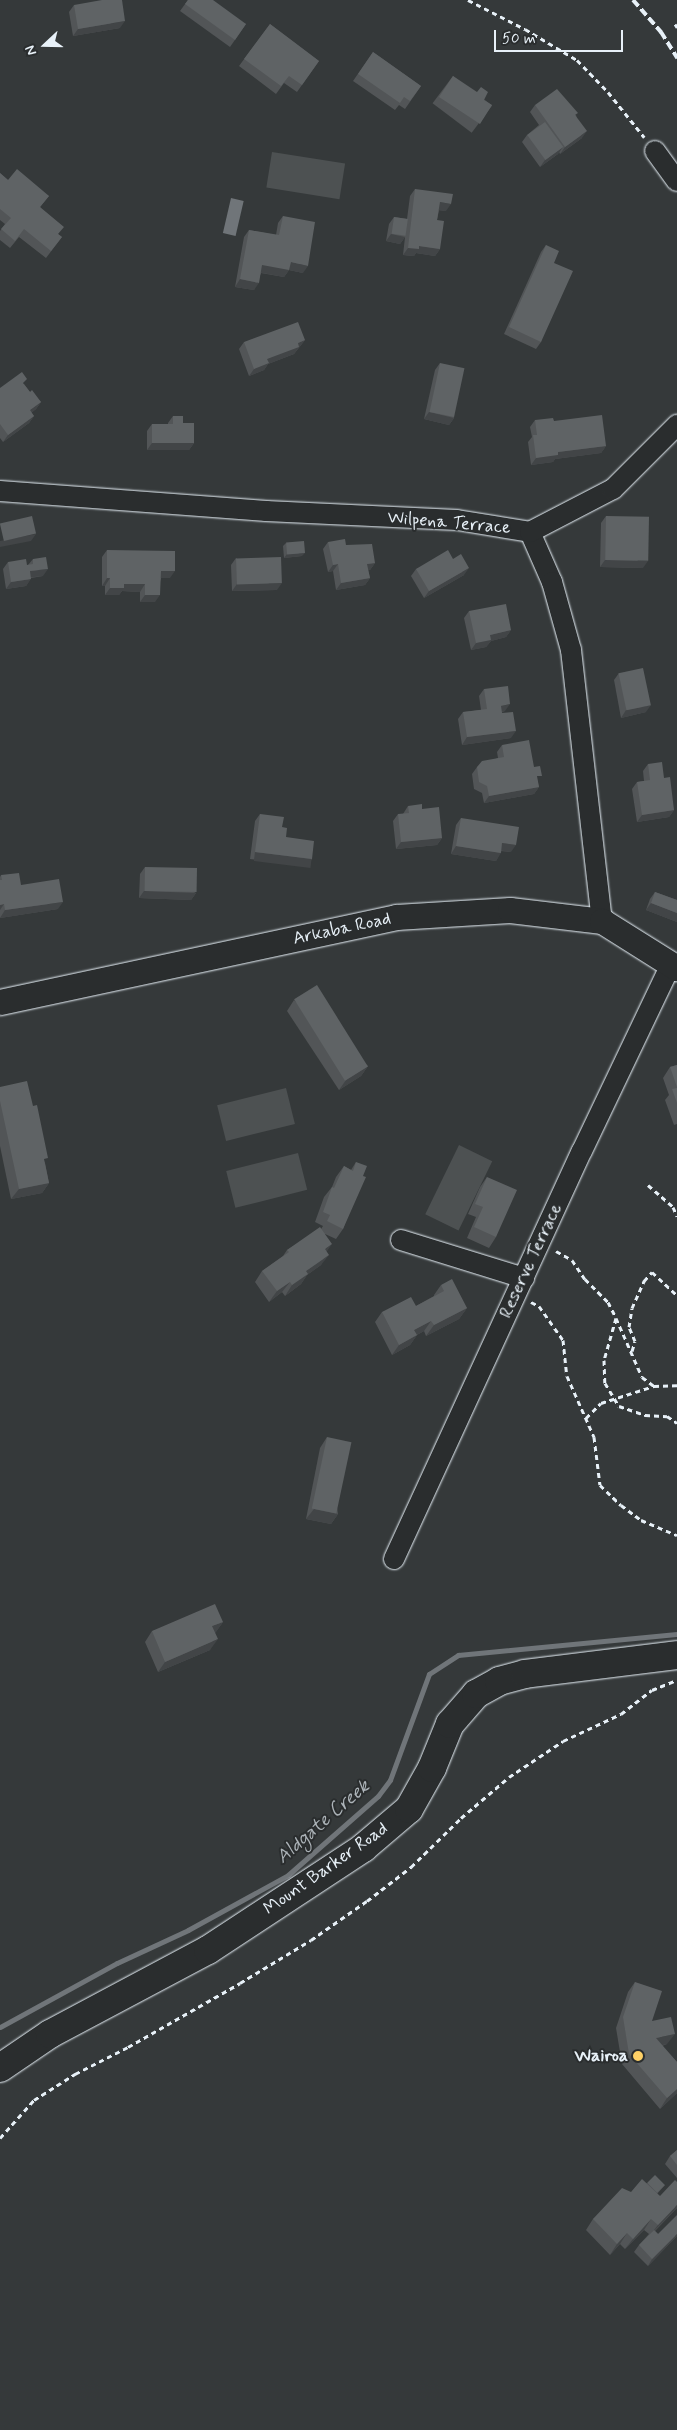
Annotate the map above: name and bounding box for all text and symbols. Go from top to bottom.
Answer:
north arrow [20,20,70,70]
scale bar [497,20,626,52]
text: 50 m [502,29,536,49]
text: N [21,43,41,58]
street label: Wilpena Terrace [388,507,510,539]
street label: Arkaba Road [291,908,393,950]
street label: Reserve Terrace [496,1202,566,1320]
water label: Aldgate Creek [271,1775,375,1869]
street label: Mount Barker Road [260,1818,392,1920]
place label: Wairoa [575,2045,628,2067]
marker: Wairoa [632,2050,644,2062]

